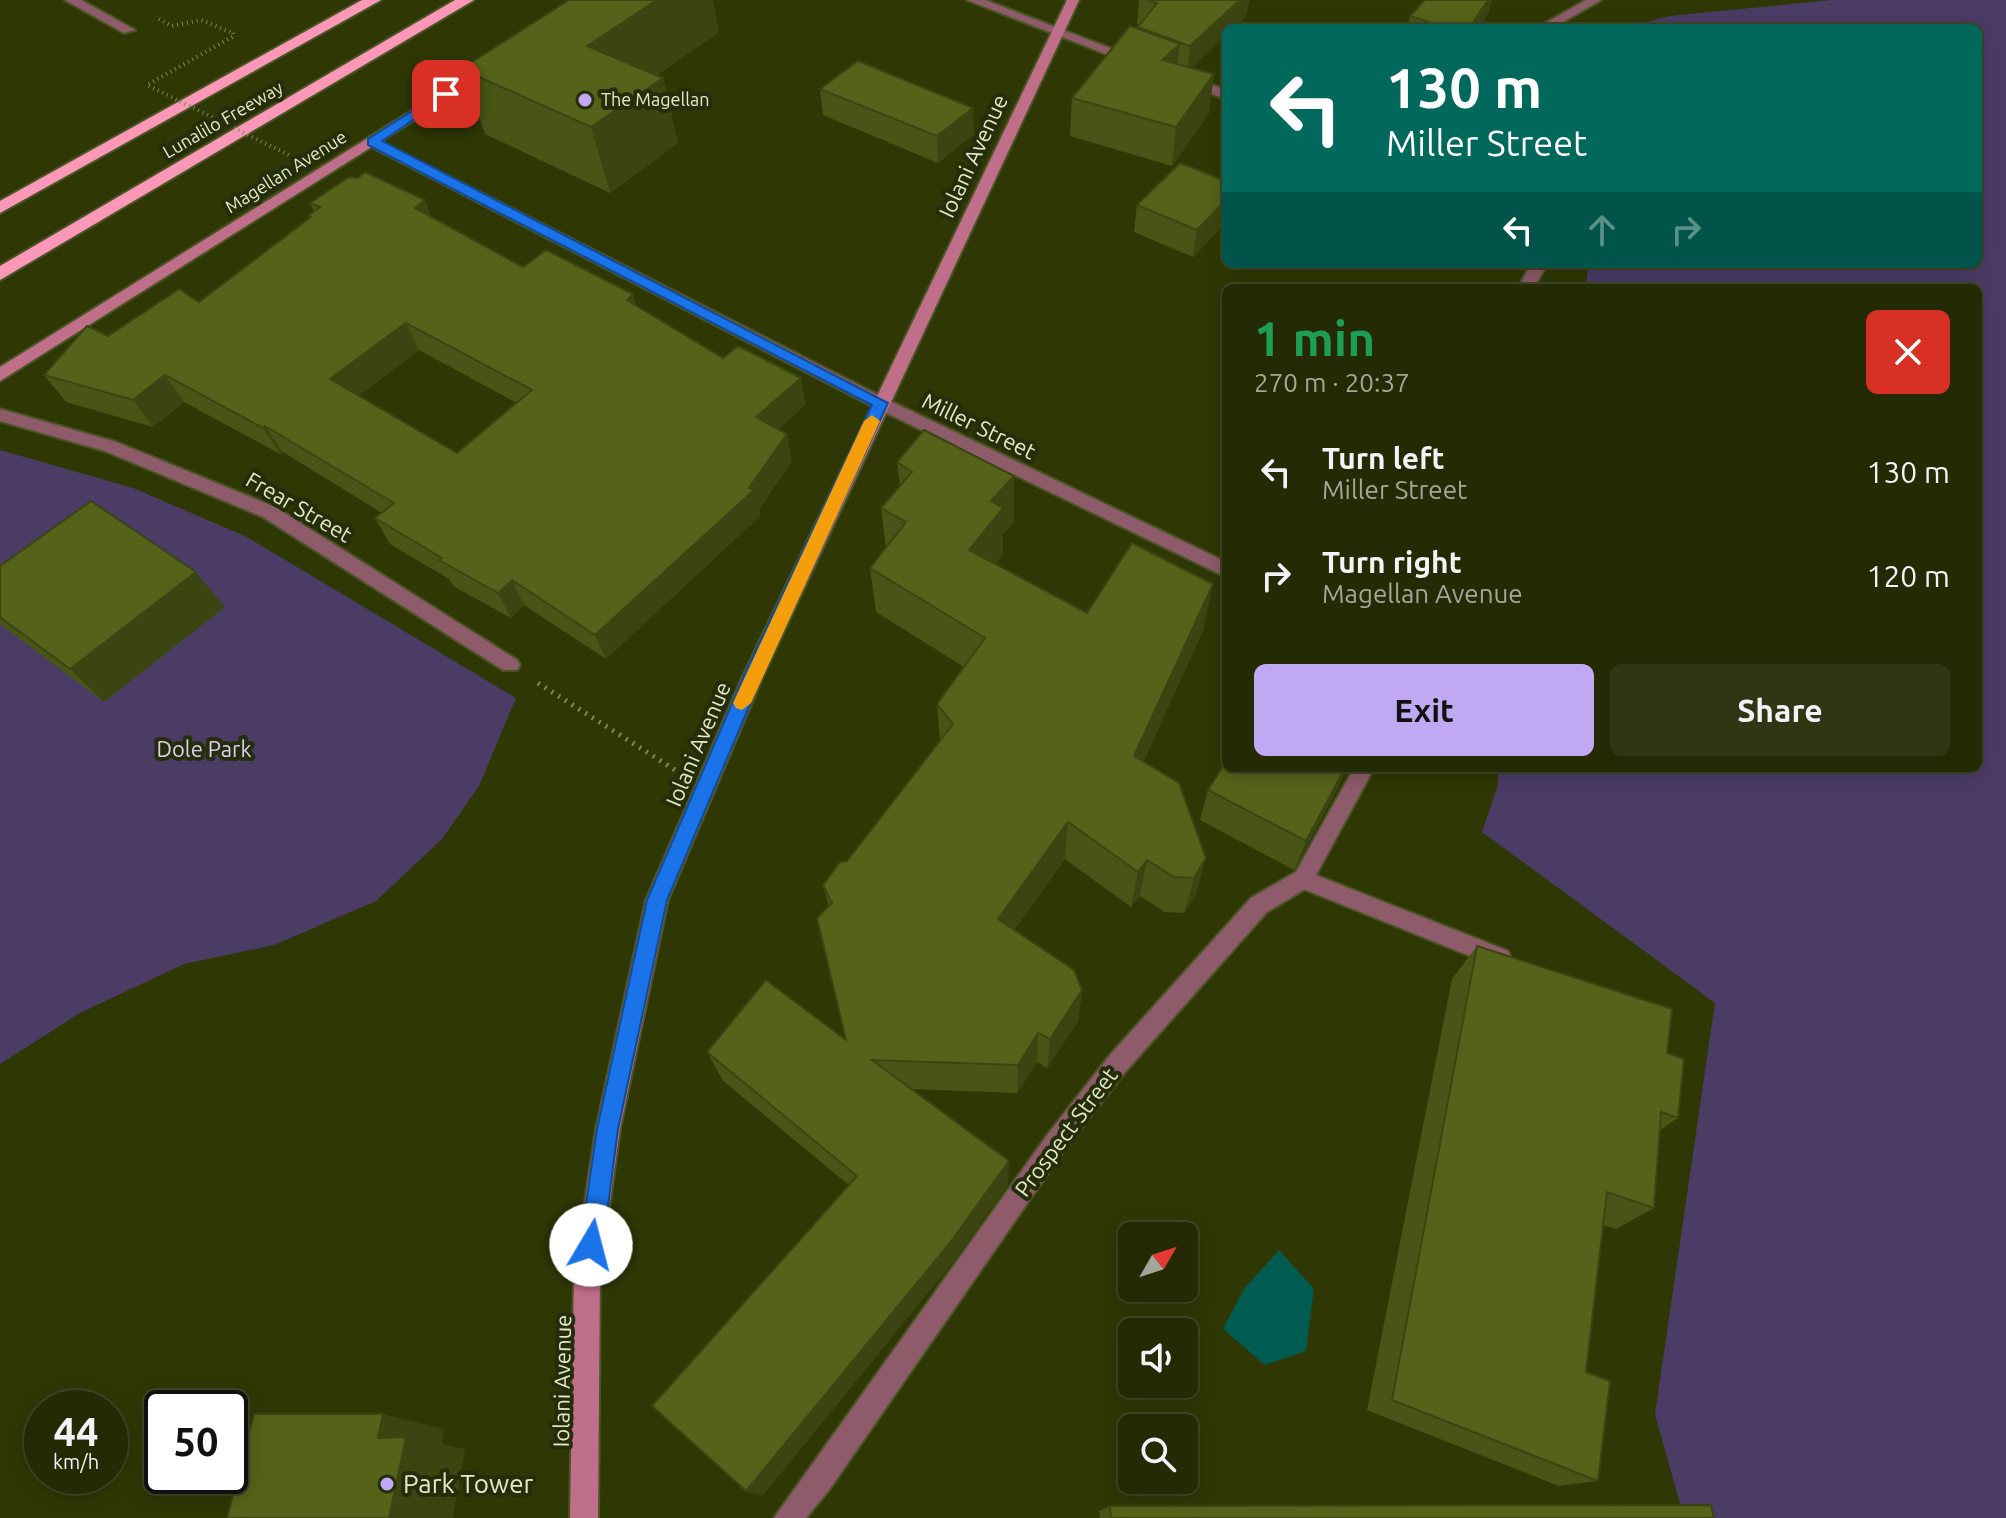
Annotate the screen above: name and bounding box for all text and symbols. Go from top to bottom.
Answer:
icon: left [1254,56,1358,160]
text: 130 m [1386,56,1542,119]
pin [412,60,480,128]
icon: arrive [424,72,468,116]
street label: Lunalilo Freeway [159,77,286,162]
place label: The Magellan [601,89,710,109]
street label: Iolani Avenue [933,90,1012,221]
marker: The Magellan [576,91,594,109]
text: Miller Street [1386,122,1587,163]
street label: Magellan Avenue [221,126,350,216]
icon: left [1496,208,1540,252]
icon: ahead [1580,208,1624,252]
icon: right [1664,208,1708,252]
button: close [1866,310,1950,394]
text: 1 min [1254,311,1375,365]
text: 270 m · 20:37 [1254,368,1410,397]
street label: Miller Street [918,387,1040,464]
text: Turn left [1322,441,1444,475]
icon: left [1254,450,1298,494]
text: 130 m [1866,455,1950,489]
street label: Frear Street [242,466,357,547]
text: Miller Street [1322,475,1467,504]
text: Turn right [1322,545,1462,579]
icon: right [1254,554,1298,598]
text: 120 m [1866,559,1950,593]
text: Magellan Avenue [1322,579,1523,608]
button: Exit [1254,664,1594,756]
button: Share [1610,664,1950,756]
street label: Iolani Avenue [660,678,735,810]
park label: Dole Park [156,736,252,761]
street label: Prospect Street [1009,1062,1122,1201]
position arrow [549,1203,633,1287]
north arrow [1118,1222,1198,1302]
map controls [1118,1222,1198,1494]
street label: Iolani Avenue [548,1314,575,1448]
button: sound [1118,1318,1198,1398]
speed limit sign: 50 [144,1390,248,1494]
text: 44 [53,1409,99,1454]
button: search [1118,1414,1198,1494]
text: km/h [53,1450,99,1473]
place label: Park Tower [403,1469,534,1498]
marker: Park Tower [378,1475,396,1493]

